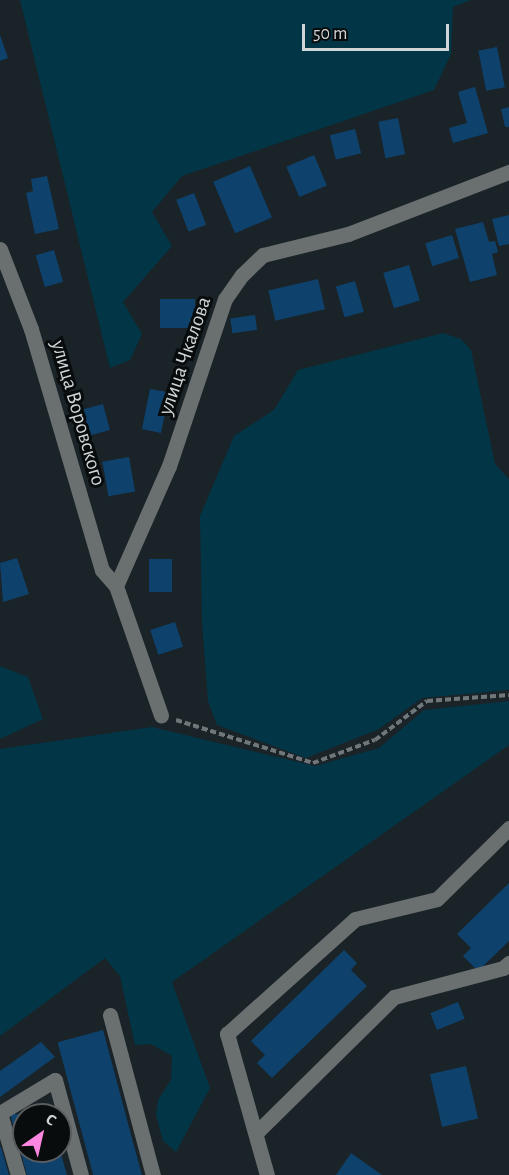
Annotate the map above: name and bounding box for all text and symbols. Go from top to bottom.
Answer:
scale bar [305,12,452,50]
text: 50 m [313,25,347,43]
street label: улица Чкалова [153,293,217,419]
street label: улица Воровского [45,337,111,489]
north arrow [12,1103,72,1163]
text: С [43,1111,59,1129]

